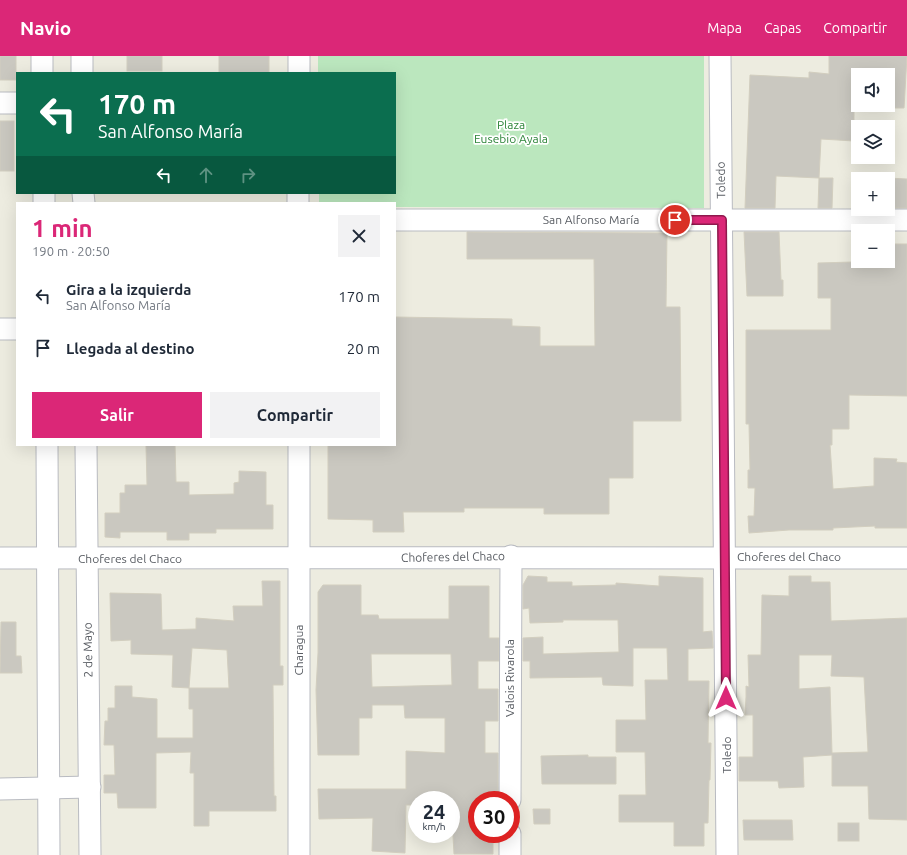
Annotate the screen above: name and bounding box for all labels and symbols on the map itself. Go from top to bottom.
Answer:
park label: Plaza Eusebio Ayala [474,118,548,145]
street label: Toledo [714,161,727,199]
pin [658,203,692,237]
street label: San Alfonso María [543,213,639,226]
street label: Choferes del Chaco [401,549,505,564]
street label: Choferes del Chaco [737,550,841,563]
street label: Choferes del Chaco [78,552,182,565]
street label: 2 de Mayo [81,622,94,678]
street label: Charagua [292,624,305,676]
street label: Valois Rivarola [503,639,516,717]
position arrow [705,677,747,719]
street label: Toledo [720,737,733,773]
speed limit sign: 30 [468,791,520,843]

